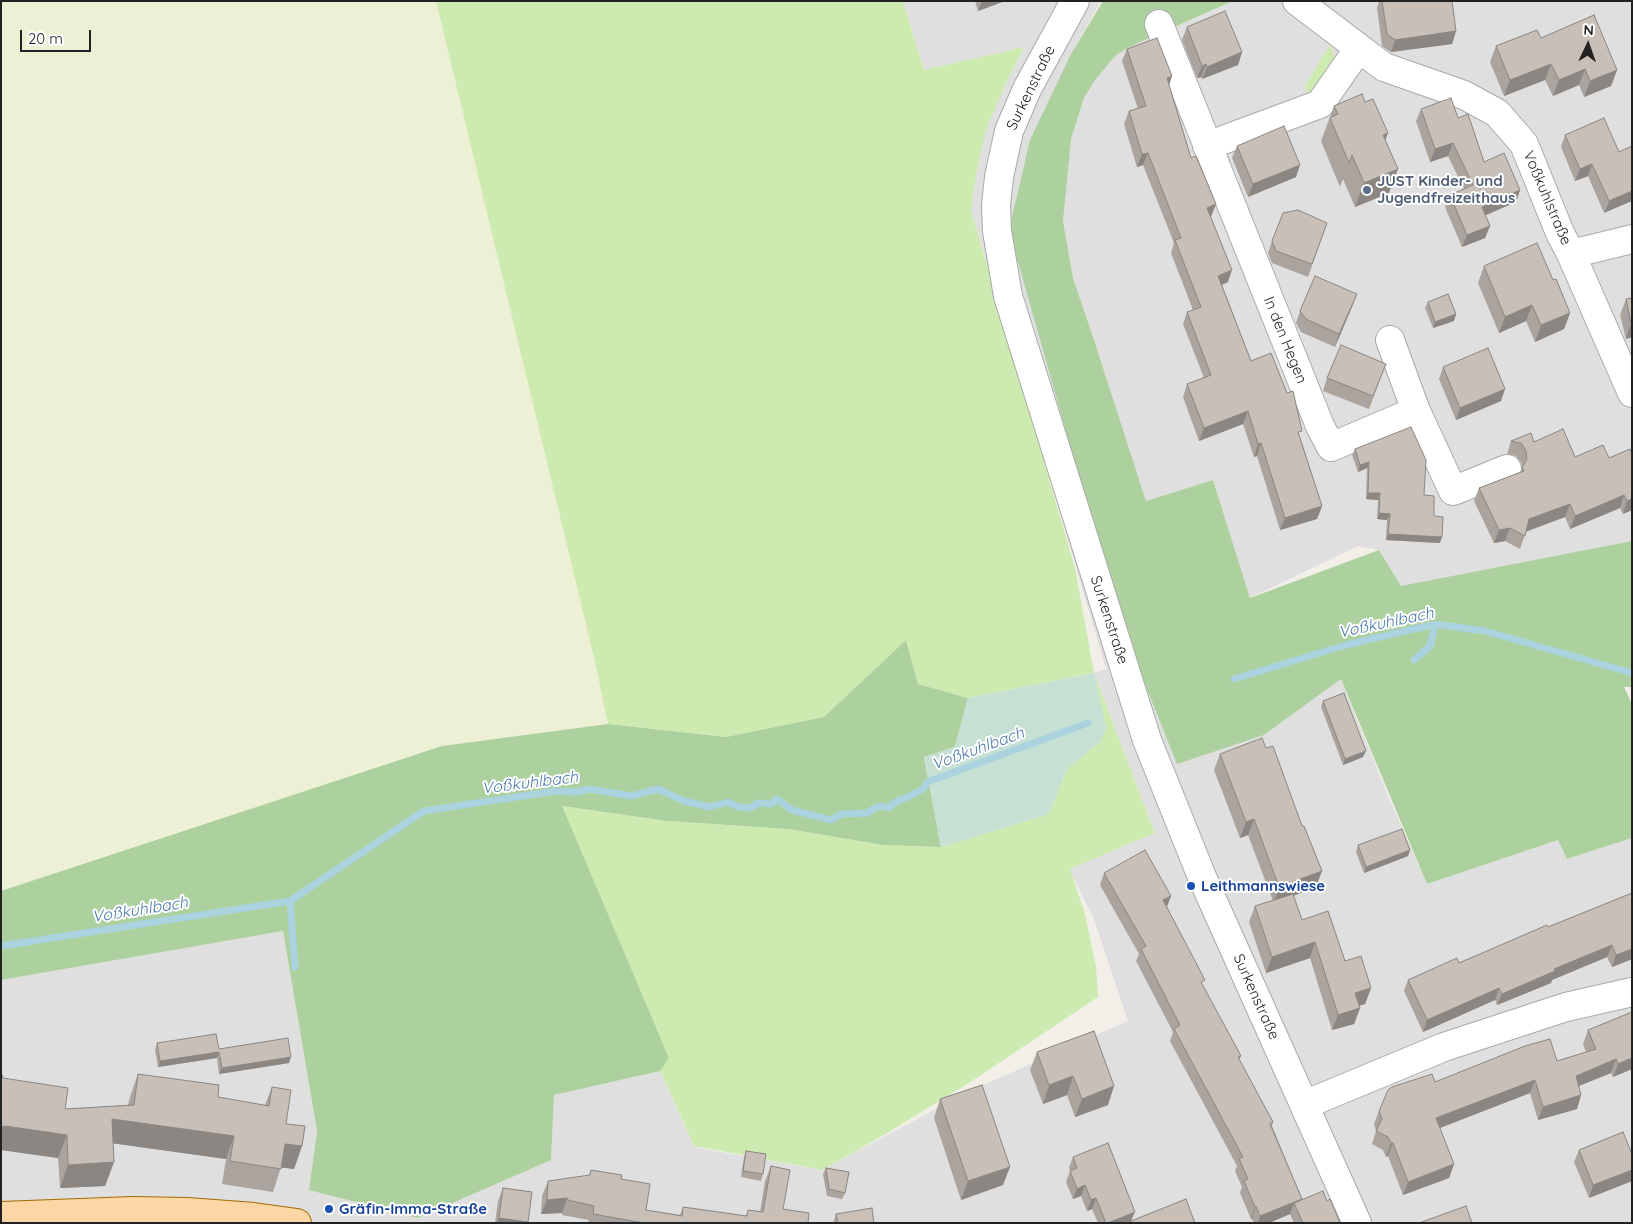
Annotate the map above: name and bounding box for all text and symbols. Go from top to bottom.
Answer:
scale bar [22,20,94,52]
north arrow [1563,20,1613,70]
text: N [1583,21,1594,39]
text: 20 m [28,29,63,48]
street label: Surkenstraße [1003,43,1059,133]
street label: Voßkuhlstraße [1519,148,1575,248]
place label: JUST Kinder- und Jugendfreizeithaus [1377,172,1515,207]
marker: JUST Kinder- und Jugendfreizeithaus [1361,184,1373,196]
street label: In den Hegen [1259,294,1311,386]
street label: Surkenstraße [1086,573,1132,667]
water label: Voßkuhlbach [1337,604,1435,642]
water label: Voßkuhlbach [929,723,1027,775]
water label: Voßkuhlbach [481,768,579,798]
place label: Leithmannswiese [1201,877,1325,895]
marker: Leithmannswiese [1185,880,1197,892]
water label: Voßkuhlbach [91,893,189,927]
street label: Surkenstraße [1229,951,1283,1043]
place label: Gräfin-Imma-Straße [339,1200,487,1218]
marker: Gräfin-Imma-Straße [323,1203,335,1215]

